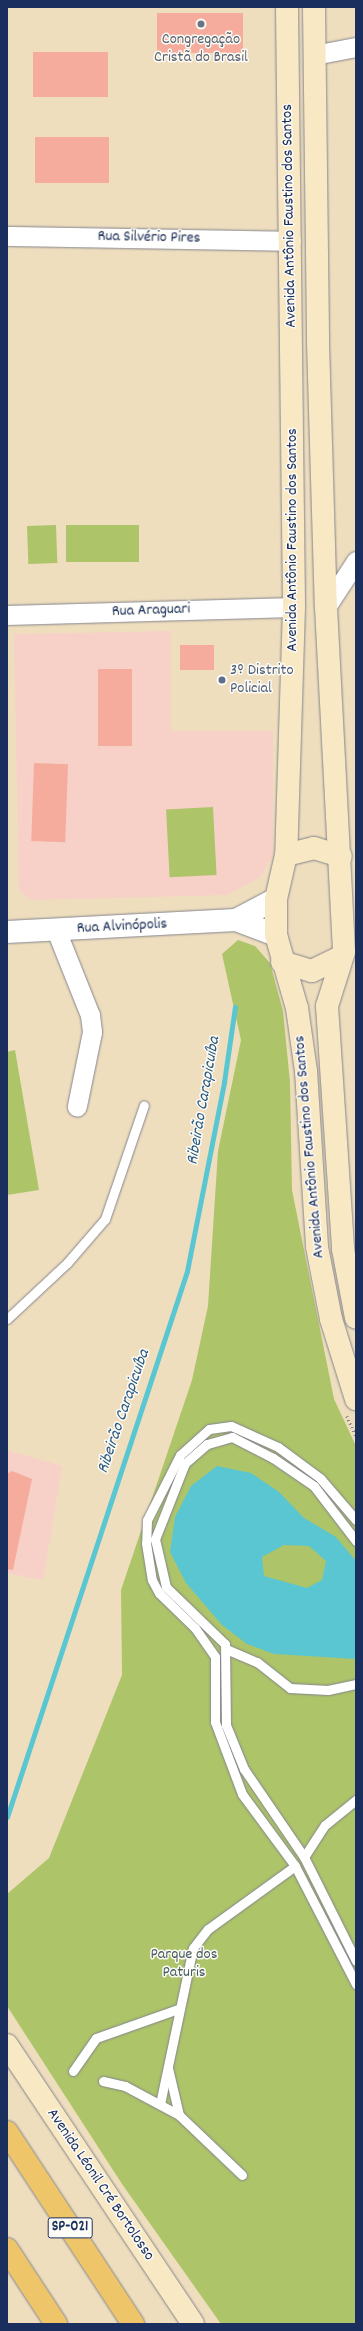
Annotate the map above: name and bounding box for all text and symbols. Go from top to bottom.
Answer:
marker: Congregação Cristã do Brasil [196,19,206,29]
place label: Congregação Cristã do Brasil [154,30,248,68]
street label: Avenida Antônio Faustino dos Santos [278,104,302,328]
street label: Rua Silvério Pires [97,228,201,248]
street label: Avenida Antônio Faustino dos Santos [283,428,303,652]
street label: Rua Araguari [112,600,190,622]
place label: 3º Distrito Policial [230,661,294,699]
marker: 3º Distrito Policial [217,675,227,685]
street label: Rua Alvinópolis [76,915,168,939]
water label: Ribeirão Carapicuíba [184,1035,226,1167]
street label: Avenida Antônio Faustino dos Santos [291,1035,329,1259]
water label: Ribeirão Carapicuíba [94,1347,156,1477]
park label: Parque dos Paturis [151,1945,217,1983]
street label: Avenida Léonil Cré Bortolosso [42,2105,158,2265]
road number: SP-021 [47,2215,93,2241]

